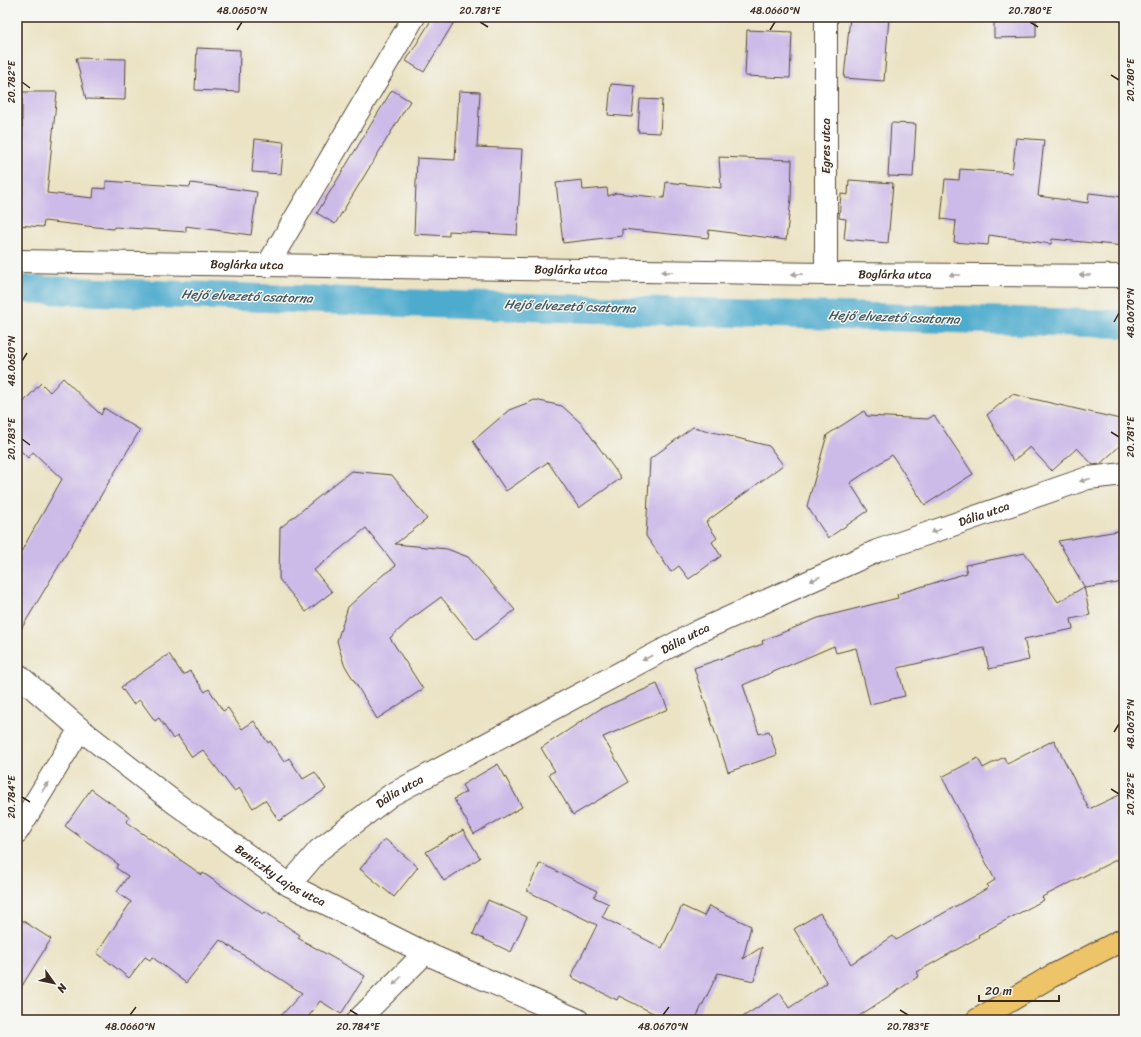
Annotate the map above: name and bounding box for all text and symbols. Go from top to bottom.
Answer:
text: 48.0650°N [217,2,268,20]
text: 20.781°E [460,2,502,20]
text: 48.0660°N [750,2,800,20]
text: 20.780°E [1009,2,1053,20]
text: 20.780°E [1122,57,1140,102]
text: 20.782°E [3,59,21,103]
street label: Egres utca [815,118,837,174]
street label: Boglárka utca [210,253,284,276]
street label: Boglárka utca [534,258,608,281]
street label: Boglárka utca [858,263,932,286]
one-way arrow [660,269,673,275]
one-way arrow [790,271,803,277]
one-way arrow [948,272,961,278]
one-way arrow [1078,272,1091,278]
water label: Hejő elvezető csatorna [181,282,314,310]
text: 48.0670°N [1122,288,1140,338]
water label: Hejő elvezető csatorna [504,292,637,320]
water label: Hejő elvezető csatorna [828,303,961,331]
text: 48.0650°N [3,335,21,386]
text: 20.781°E [1122,415,1140,457]
text: 20.783°E [3,416,21,460]
one-way arrow [1079,477,1092,483]
street label: Dália utca [955,495,1013,533]
one-way arrow [930,528,942,534]
one-way arrow [810,576,821,582]
street label: Dália utca [657,617,713,660]
one-way arrow [642,655,653,662]
text: 48.0675°N [1122,699,1140,749]
street label: Dália utca [371,769,428,814]
text: 20.782°E [1122,771,1140,815]
text: 20.784°E [3,774,21,818]
one-way arrow [41,782,49,792]
street label: Beniczky Lajos utca [230,838,330,913]
north arrow [34,963,74,1003]
one-way arrow [392,976,402,986]
scale bar [979,977,1059,1003]
text: N [52,979,73,997]
text: 20 m [985,980,1012,1002]
text: 48.0660°N [105,1018,155,1036]
text: 20.784°E [337,1018,381,1036]
text: 48.0670°N [638,1018,688,1036]
text: 20.783°E [887,1018,931,1036]

